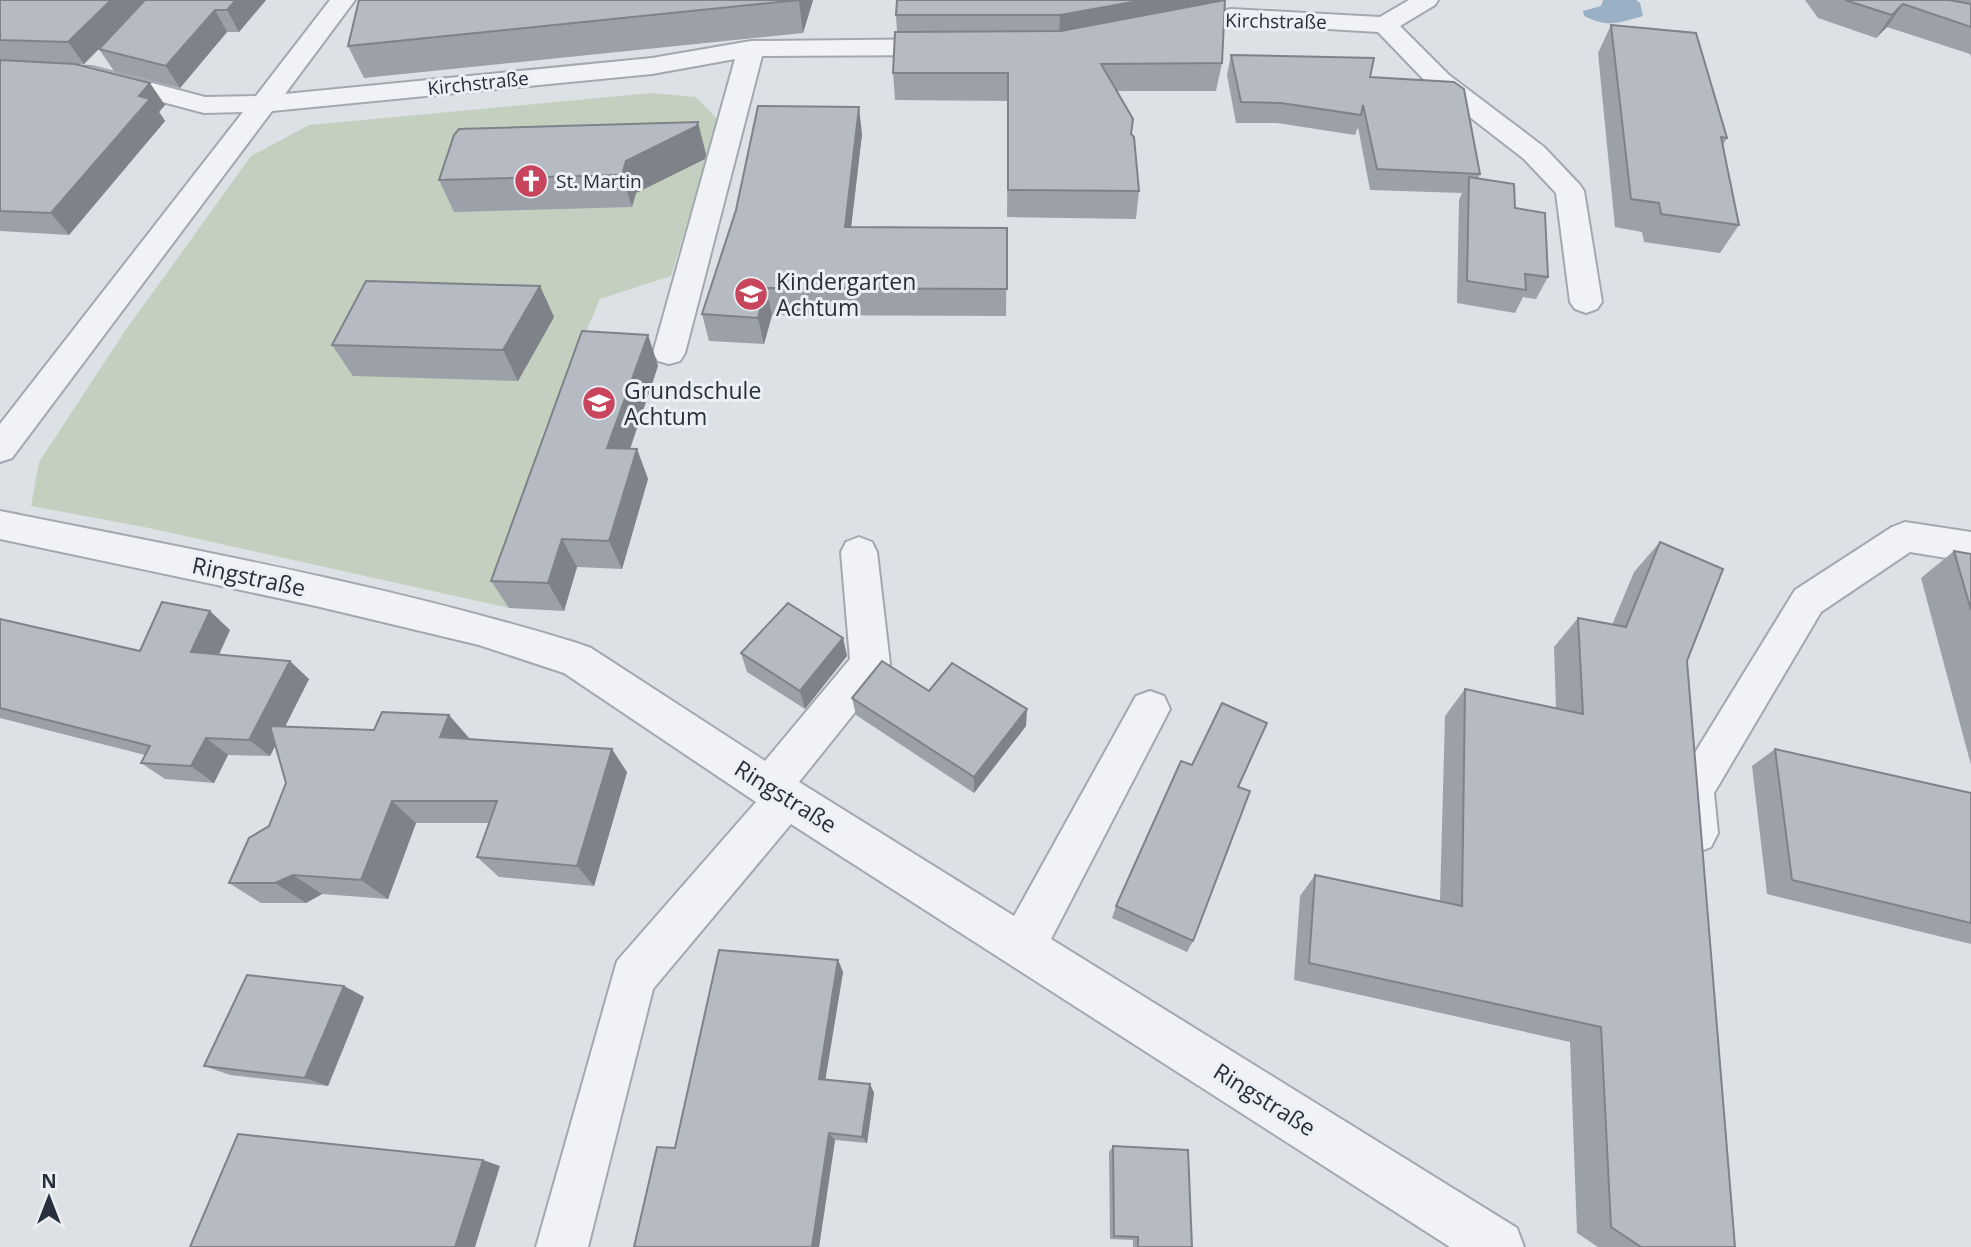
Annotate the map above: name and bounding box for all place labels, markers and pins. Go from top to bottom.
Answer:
church icon: St. Martin [512,162,550,200]
place label: St. Martin [556,168,642,194]
place label: Kindergarten Achtum [776,265,916,323]
school or university icon: Kindergarten Achtum [732,275,770,313]
place label: Grundschule Achtum [624,374,761,432]
school or university icon: Grundschule Achtum [580,384,618,422]

